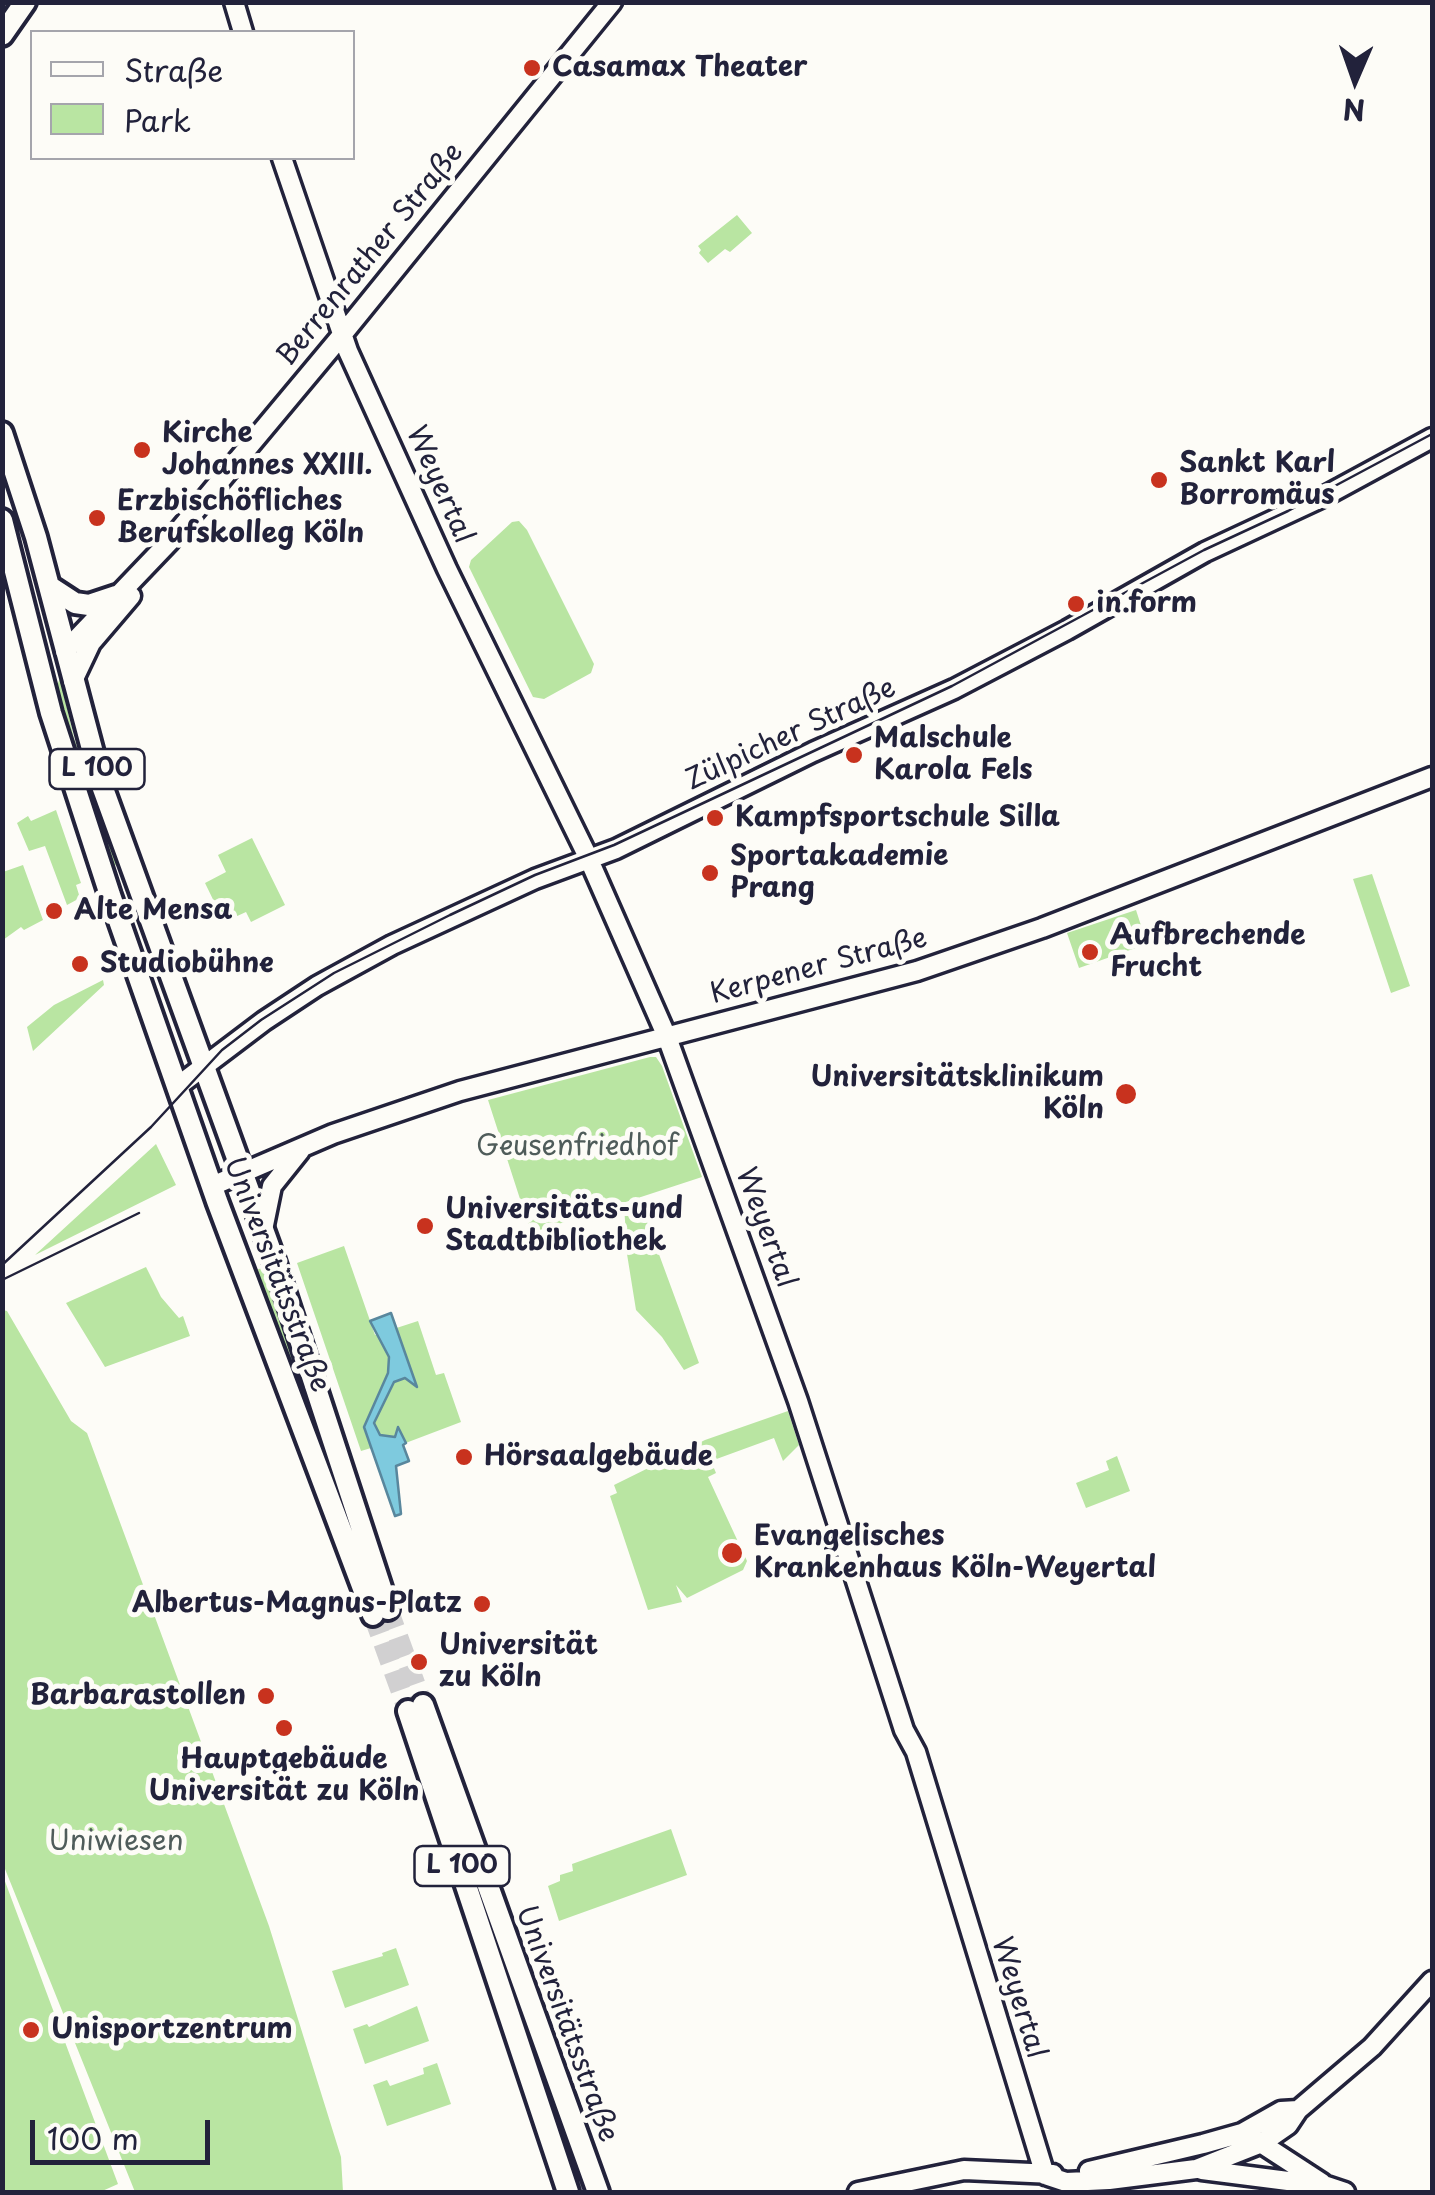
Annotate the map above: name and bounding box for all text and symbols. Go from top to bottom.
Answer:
legend [30,30,355,160]
north arrow [1305,30,1405,130]
text: Straße [124,47,223,92]
place label: Casamax Theater [552,51,808,85]
marker: Casamax Theater [521,57,543,79]
text: N [1342,89,1366,132]
text: Park [124,97,191,142]
street label: Berrenrather Straße [271,137,471,373]
place label: Kirche Johannes XXIII. [162,417,373,483]
street label: Weyertal [398,421,480,549]
marker: Kirche Johannes XXIII. [131,439,153,461]
place label: Sankt Karl Borromäus [1179,447,1335,513]
marker: Sankt Karl Borromäus [1148,469,1170,491]
place label: Erzbischöfliches Berufskolleg Köln [117,485,364,551]
marker: Erzbischöfliches Berufskolleg Köln [86,507,108,529]
place label: in.form [1096,587,1197,621]
marker: in.form [1065,593,1087,615]
street label: Zülpicher Straße [681,672,901,798]
place label: Malschule Karola Fels [874,722,1033,788]
marker: Malschule Karola Fels [843,744,865,766]
road number: L 100 [49,749,144,789]
place label: Kampfsportschule Silla [735,801,1060,835]
marker: Kampfsportschule Silla [704,807,726,829]
place label: Sportakademie Prang [730,840,949,906]
marker: Sportakademie Prang [699,862,721,884]
place label: Alte Mensa [74,894,232,928]
marker: Alte Mensa [43,900,65,922]
place label: Aufbrechende Frucht [1110,919,1305,985]
street label: Kerpener Straße [707,922,931,1012]
marker: Aufbrechende Frucht [1079,941,1101,963]
place label: Studiobühne [100,947,274,981]
marker: Studiobühne [69,953,91,975]
place label: Universitätsklinikum Köln [810,1061,1104,1127]
marker: Universitätsklinikum Köln [1113,1081,1139,1107]
park label: Geusenfriedhof [476,1130,678,1164]
street label: Universitätsstraße [216,1153,336,1397]
street label: Weyertal [728,1163,802,1293]
place label: Universitäts-und Stadtbibliothek [445,1193,683,1259]
marker: Universitäts-und Stadtbibliothek [414,1215,436,1237]
place label: Hörsaalgebäude [484,1440,713,1474]
marker: Hörsaalgebäude [453,1446,475,1468]
place label: Evangelisches Krankenhaus Köln-Weyertal [754,1520,1156,1586]
marker: Evangelisches Krankenhaus Köln-Weyertal [719,1540,745,1566]
place label: Albertus-Magnus-Platz [132,1587,462,1621]
marker: Albertus-Magnus-Platz [471,1593,493,1615]
place label: Universität zu Köln [439,1629,598,1695]
marker: Universität zu Köln [408,1651,430,1673]
place label: Barbarastollen [30,1679,246,1713]
marker: Barbarastollen [255,1685,277,1707]
marker: Hauptgebäude Universität zu Köln [273,1717,295,1739]
place label: Hauptgebäude Universität zu Köln [149,1743,419,1809]
park label: Uniwiesen [48,1825,184,1859]
road number: L 100 [414,1846,510,1886]
street label: Universitätsstraße [508,1901,624,2147]
street label: Weyertal [984,1933,1052,2063]
place label: Unisportzentrum [51,2013,293,2047]
marker: Unisportzentrum [20,2019,42,2041]
scale bar [35,2100,215,2162]
text: 100 m [47,2115,139,2160]

